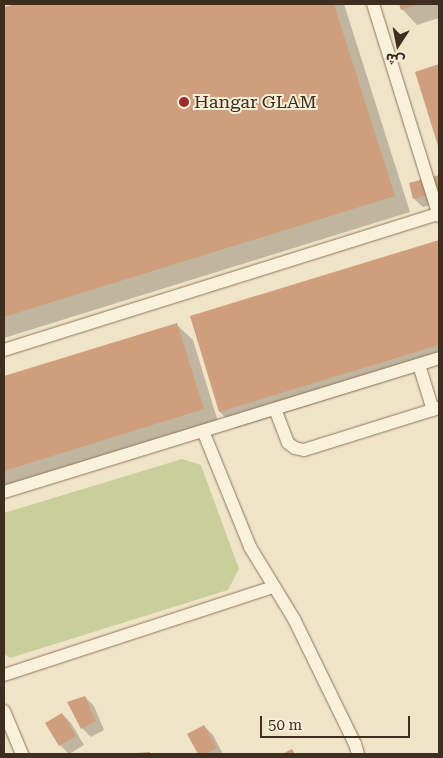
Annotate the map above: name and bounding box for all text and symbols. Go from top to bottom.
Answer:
north arrow [373,20,423,70]
text: ش [384,50,406,69]
place label: Hangar GLAM [194,91,317,113]
marker: Hangar GLAM [178,96,190,108]
scale bar [263,706,413,738]
text: 50 m [268,716,302,734]

